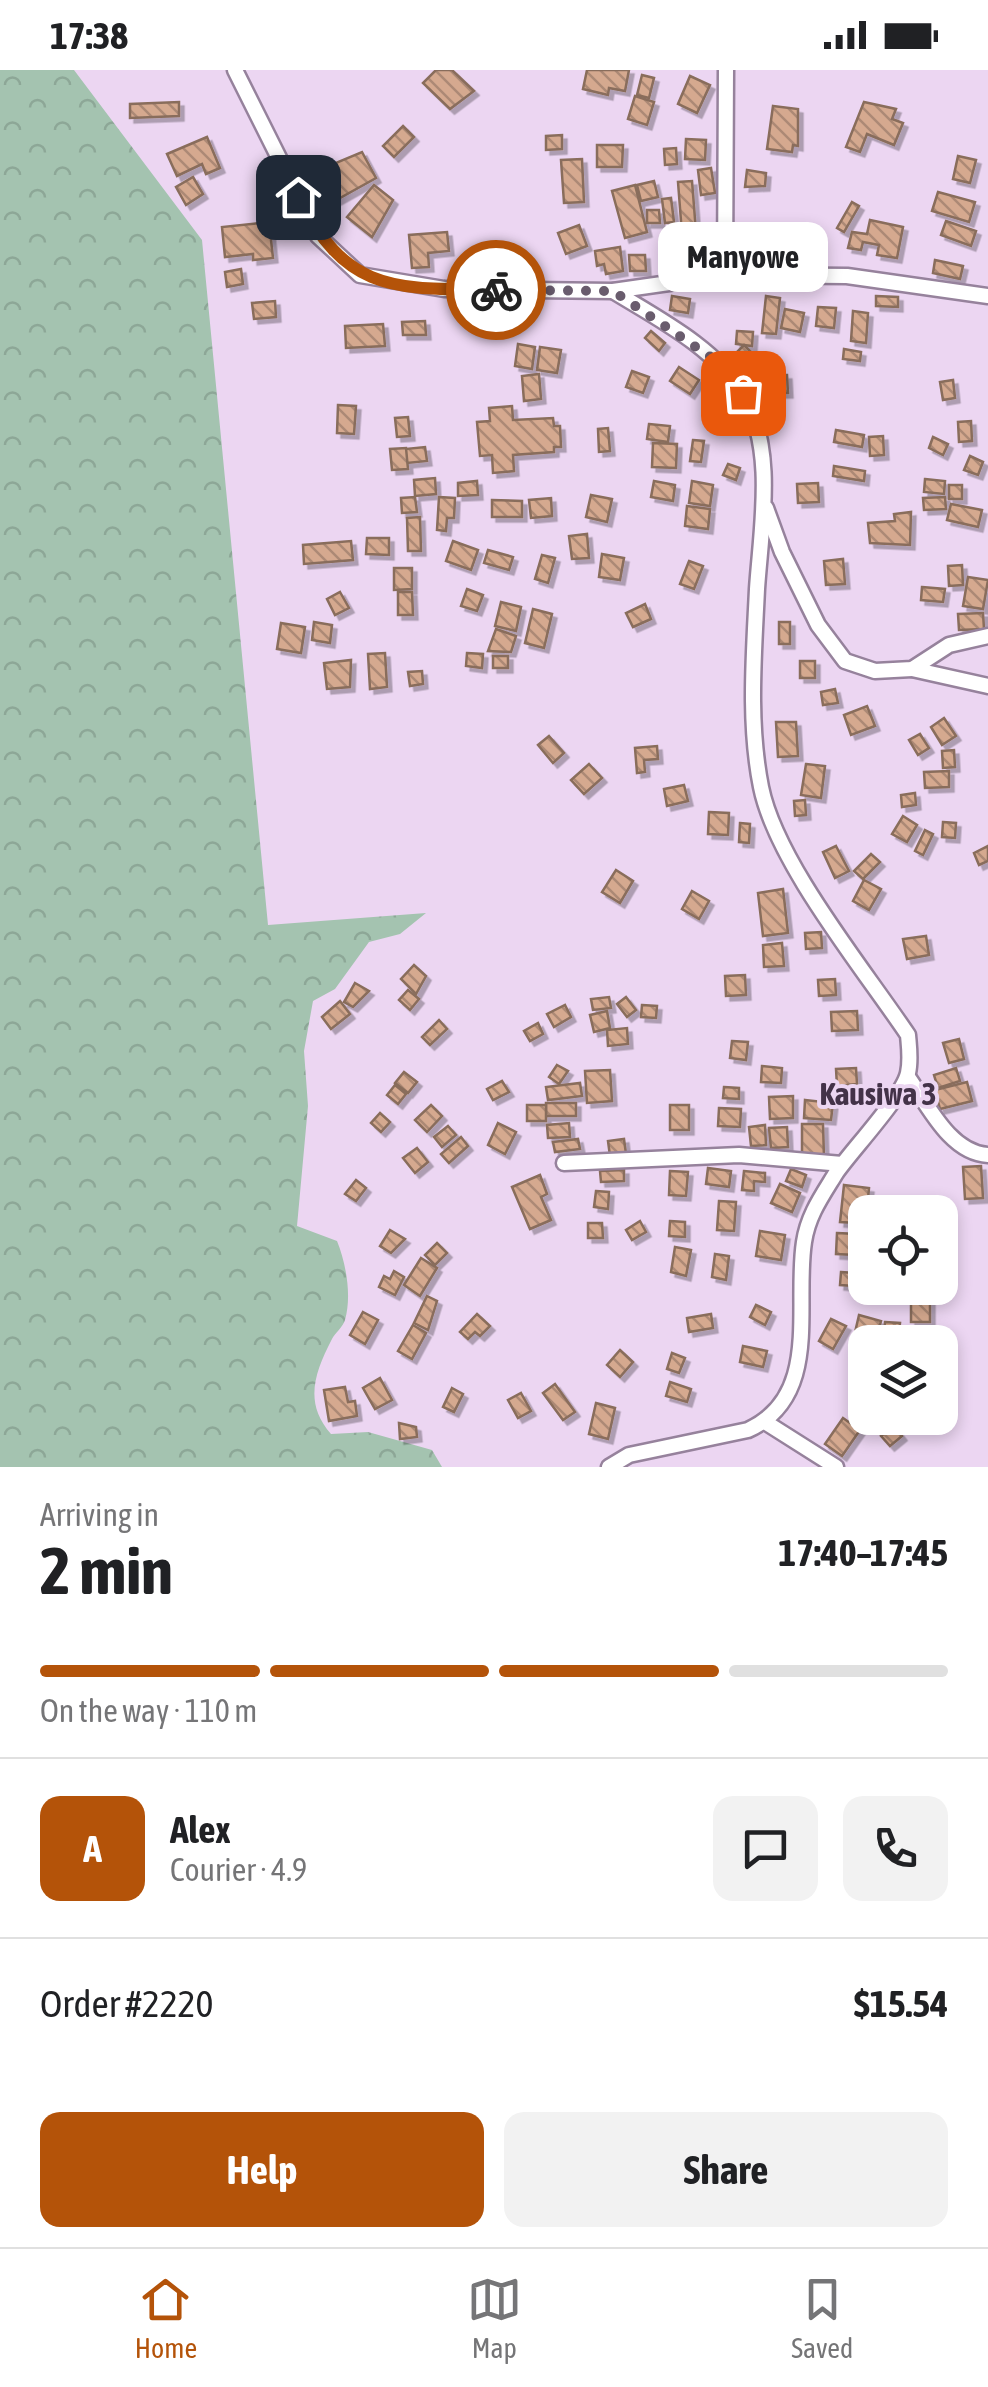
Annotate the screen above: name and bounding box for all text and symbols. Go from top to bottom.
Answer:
text: 17:38 [50,14,128,57]
pin [256,155,341,240]
icon: home [271,170,326,225]
callout: Manyowe [658,223,828,293]
text: Manyowe [687,238,799,275]
courier [446,240,546,340]
icon: bike [469,263,524,318]
pin [701,351,786,436]
icon: bag [716,366,771,421]
district label: Kausiwa 3 [819,1075,937,1112]
map controls [848,1195,958,1435]
button: locate [848,1195,958,1305]
button: layers [848,1325,958,1435]
text: Arriving in [40,1496,159,1533]
text: 17:40–17:45 [778,1531,948,1574]
text: 2 min [40,1533,173,1608]
text: On the way · 110 m [40,1692,257,1729]
button: chat [713,1796,818,1901]
button: phone [843,1796,948,1901]
text: Alex [170,1808,231,1851]
text: A [83,1827,102,1870]
text: Courier · 4.9 [170,1851,307,1888]
text: Order #2220 [40,1982,213,2025]
text: $15.54 [854,1982,948,2025]
button: Help [40,2112,484,2227]
button: Share [504,2112,948,2227]
tab: Home [135,2272,197,2364]
tab: Map [467,2272,522,2364]
tab: Saved [791,2272,853,2364]

